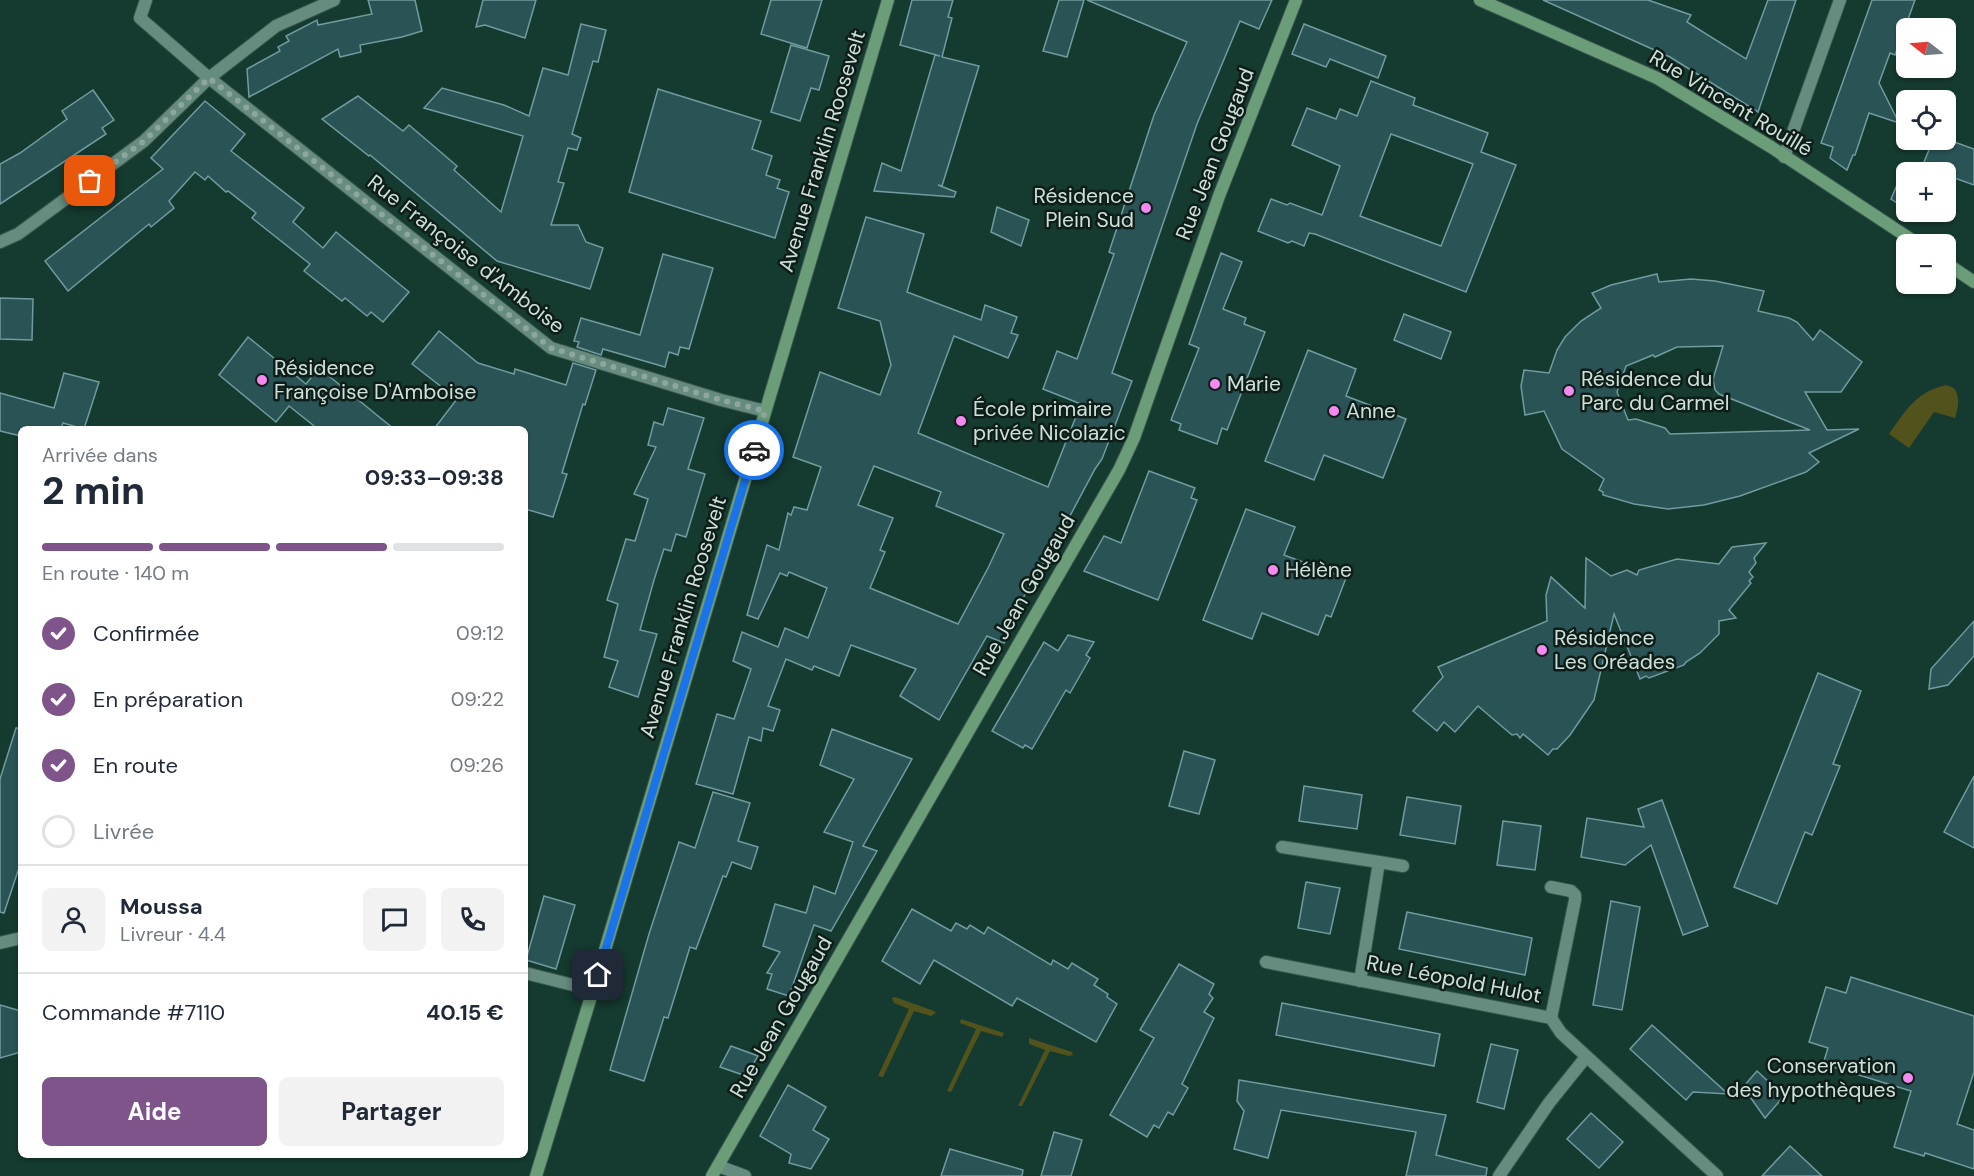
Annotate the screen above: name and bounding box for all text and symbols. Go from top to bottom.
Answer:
north arrow [1896,18,1956,78]
map controls [1896,18,1956,294]
street label: Avenue Franklin Roosevelt [772,27,872,275]
street label: Rue Vincent Rouillé [1644,43,1818,163]
street label: Rue Jean Gougaud [1169,64,1261,244]
button: locate [1896,90,1956,150]
pin [64,155,115,206]
button: + [1896,162,1956,222]
icon: bag [73,164,106,197]
street label: Rue Françoise d'Amboise [362,168,570,340]
place label: Résidence Plein Sud [1034,182,1134,234]
marker: Résidence Plein Sud [1139,201,1153,215]
button: − [1896,234,1956,294]
place label: Résidence Françoise D'Amboise [274,354,476,406]
place label: Résidence du Parc du Carmel [1581,365,1729,417]
place label: Marie [1227,370,1281,398]
marker: Résidence Françoise D'Amboise [255,373,269,387]
marker: Marie [1208,377,1222,391]
marker: Résidence du Parc du Carmel [1562,384,1576,398]
place label: École primaire privée Nicolazic [973,395,1126,447]
place label: Anne [1346,397,1396,425]
marker: Anne [1327,404,1341,418]
marker: École primaire privée Nicolazic [954,414,968,428]
courier [724,420,784,480]
icon: car [738,434,771,467]
text: Arrivée dans [42,442,158,468]
text: 09:33–09:38 [365,463,504,492]
text: 2 min [42,465,145,516]
street label: Avenue Franklin Roosevelt [633,493,733,741]
street label: Rue Jean Gougaud [966,509,1082,681]
place label: Hélène [1285,556,1352,584]
text: En route · 140 m [42,560,189,586]
marker: Hélène [1266,563,1280,577]
icon: check [42,617,75,650]
text: Confirmée [93,619,200,648]
text: 09:12 [456,620,504,646]
place label: Résidence Les Oréades [1554,624,1675,676]
marker: Résidence Les Oréades [1535,643,1549,657]
icon: check [42,683,75,716]
text: En préparation [93,685,243,714]
text: 09:22 [451,686,504,712]
icon: check [42,749,75,782]
text: En route [93,751,178,780]
text: 09:26 [450,752,504,778]
text: Livrée [93,817,154,846]
button: person [42,888,105,951]
button: chat [363,888,426,951]
button: phone [441,888,504,951]
text: Moussa [120,892,203,921]
text: Livreur · 4.4 [120,921,226,947]
street label: Rue Jean Gougaud [723,931,839,1103]
street label: Rue Léopold Hulot [1364,948,1544,1010]
pin [572,949,623,1000]
icon: home [581,958,614,991]
text: Commande #7110 [42,998,225,1027]
text: 40.15 € [426,998,504,1027]
place label: Conservation des hypothèques [1726,1052,1896,1104]
marker: Conservation des hypothèques [1901,1071,1915,1085]
button: Aide [42,1077,267,1146]
button: Partager [279,1077,504,1146]

